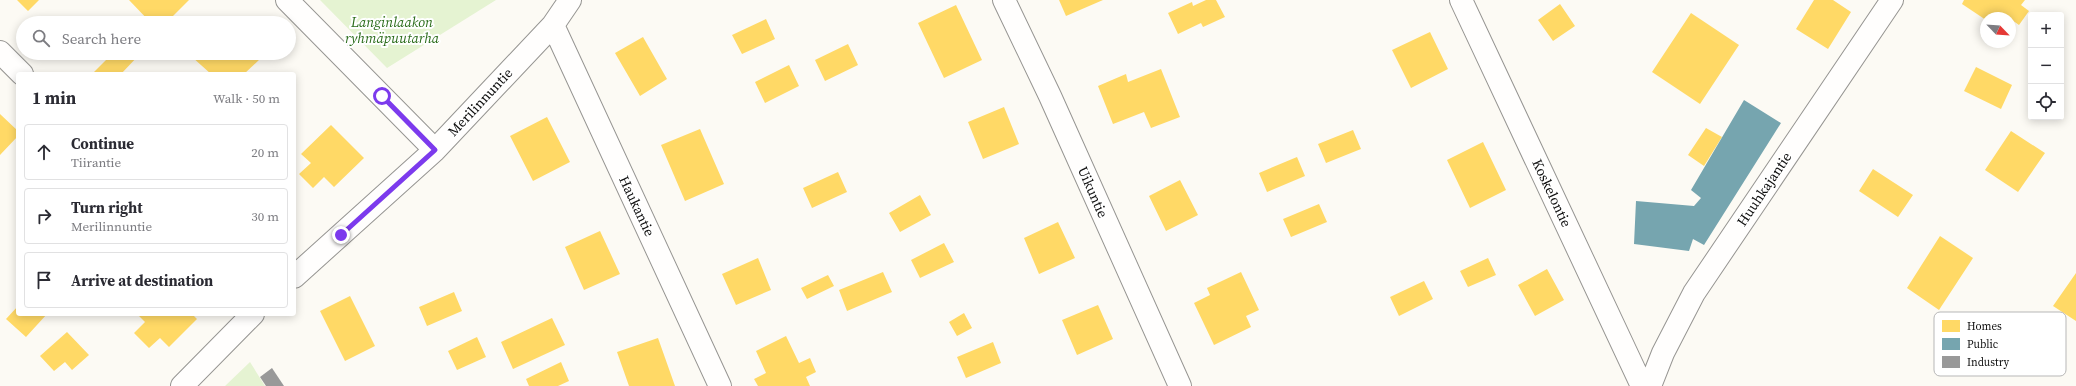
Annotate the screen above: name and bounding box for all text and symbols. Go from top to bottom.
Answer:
park label: Langinlaakon ryhmäpuutarha [345,12,440,48]
north arrow [1980,12,2016,48]
map controls [2028,12,2064,120]
button: + [2028,12,2064,48]
search box [16,16,296,60]
icon: search [30,27,52,49]
text: Search here [62,28,141,49]
button: − [2028,48,2064,84]
street label: Merilinnuntie [443,63,517,141]
button: locate [2028,84,2064,120]
text: 1 min [32,86,76,110]
route start [373,87,391,105]
text: Walk · 50 m [213,90,280,107]
text: Continue [71,133,134,154]
icon: ahead [33,141,55,163]
text: 20 m [251,144,279,161]
street label: Huuhkajantie [1732,148,1796,230]
text: Tiirantie [71,154,121,171]
street label: Koskelontie [1527,156,1577,230]
street label: Uikuntie [1073,163,1113,221]
street label: Haukantie [614,172,660,240]
text: Turn right [71,197,143,218]
icon: right [33,205,55,227]
text: 30 m [251,208,279,225]
text: Merilinnuntie [71,218,152,235]
route end [332,226,350,244]
icon: arrive [33,269,55,291]
text: Arrive at destination [71,270,213,291]
legend [1934,312,2066,376]
text: Homes [1967,319,2002,334]
text: Public [1967,337,1999,352]
text: Industry [1967,355,2009,370]

